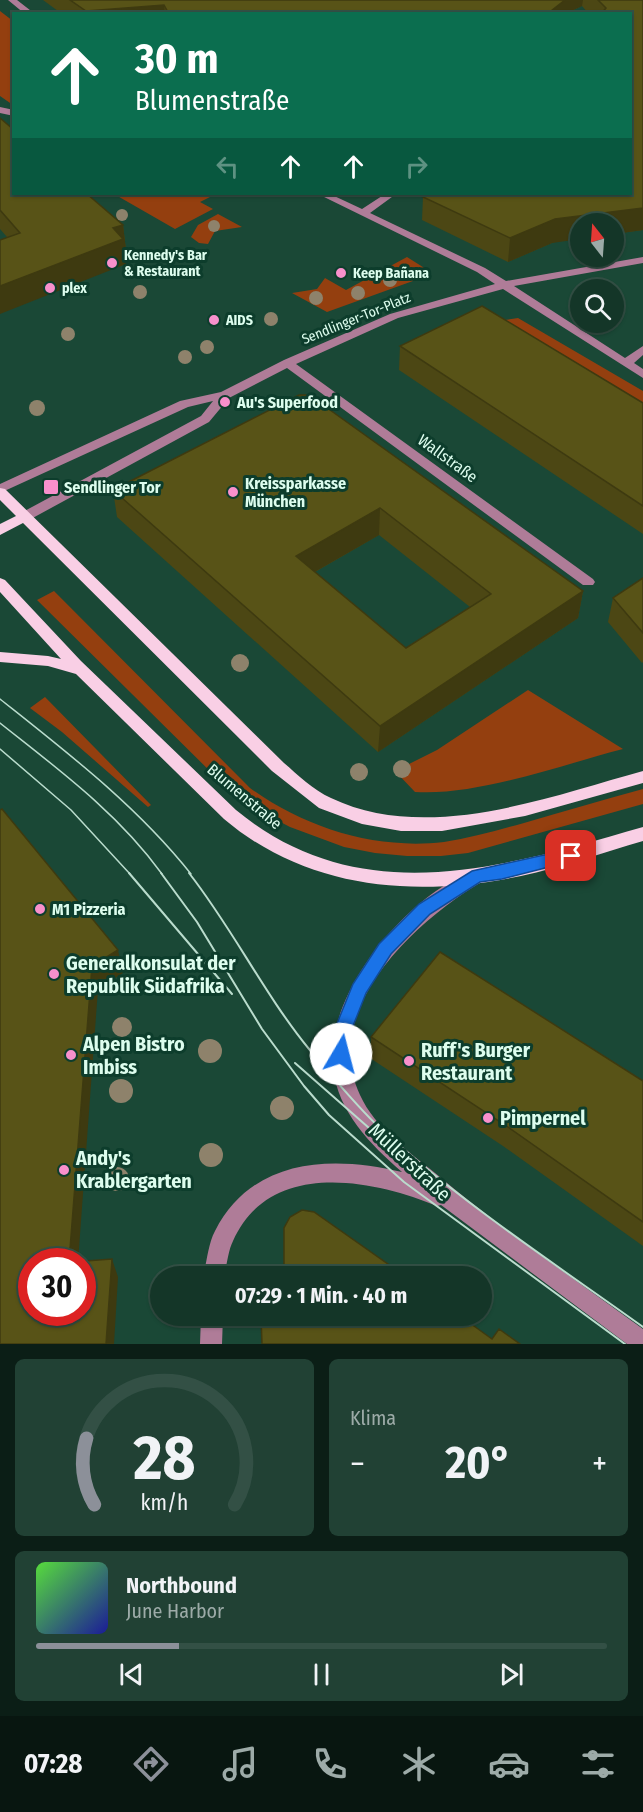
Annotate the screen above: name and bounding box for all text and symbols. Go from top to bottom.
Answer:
text: 30 m [135,34,219,84]
icon: ahead [36,36,114,114]
text: Blumenstraße [135,85,289,117]
icon: left [211,150,244,183]
icon: ahead [274,150,307,183]
icon: ahead [337,150,370,183]
icon: right [400,150,433,183]
north arrow [570,213,624,267]
map controls [570,213,624,333]
place label: Kennedy's Bar & Restaurant [124,247,208,280]
marker: Kennedy's Bar & Restaurant [105,256,119,270]
place label: Keep Bañana [353,265,429,282]
marker: Keep Bañana [334,266,348,280]
button: search [570,279,624,333]
place label: plex [62,280,87,297]
marker: plex [43,281,57,295]
street label: Sendlinger-Tor-Platz [299,289,414,348]
place label: AIDS [225,312,253,329]
marker: AIDS [207,313,221,327]
place label: Au's Superfood [236,393,338,412]
marker: Au's Superfood [218,395,232,409]
street label: Wallstraße [414,430,481,486]
place label: Kreissparkasse München [245,474,346,511]
marker: Sendlinger Tor [42,478,60,496]
place label: Sendlinger Tor [64,478,161,497]
marker: Kreissparkasse München [226,485,240,499]
street label: Blumenstraße [204,760,286,833]
pin [545,830,596,881]
icon: arrive [554,839,587,872]
place label: M1 Pizzeria [52,900,126,919]
marker: M1 Pizzeria [33,902,47,916]
place label: Generalkonsulat der Republik Südafrika [66,951,236,998]
marker: Generalkonsulat der Republik Südafrika [47,967,61,981]
position arrow [309,1022,373,1086]
place label: Alpen Bistro Imbiss [82,1032,185,1079]
place label: Ruff's Burger Restaurant [421,1038,531,1085]
marker: Alpen Bistro Imbiss [64,1048,78,1062]
marker: Ruff's Burger Restaurant [402,1054,416,1068]
place label: Pimpernel [500,1106,586,1130]
marker: Pimpernel [481,1111,495,1125]
street label: Müllerstraße [364,1118,456,1206]
place label: Andy's Krablergarten [75,1146,192,1193]
marker: Andy's Krablergarten [57,1163,71,1177]
speed limit sign: 30 [18,1248,96,1326]
text: 07:29 · 1 Min. · 40 m [235,1282,407,1309]
text: Klima [350,1406,396,1430]
text: 28 [133,1421,195,1496]
text: 20° [445,1436,512,1490]
text: − [350,1444,365,1484]
text: + [592,1444,607,1484]
text: km/h [141,1490,188,1516]
text: Northbound [126,1572,237,1599]
text: June Harbor [126,1599,224,1623]
icon: previous [115,1658,148,1691]
icon: pause [305,1658,338,1691]
icon: next [495,1658,528,1691]
icon: directions [130,1743,172,1785]
icon: music [219,1743,261,1785]
icon: phone [309,1743,351,1785]
icon: climate [398,1743,440,1785]
icon: car [488,1743,530,1785]
icon: filters [577,1743,619,1785]
text: 07:28 [24,1748,82,1780]

